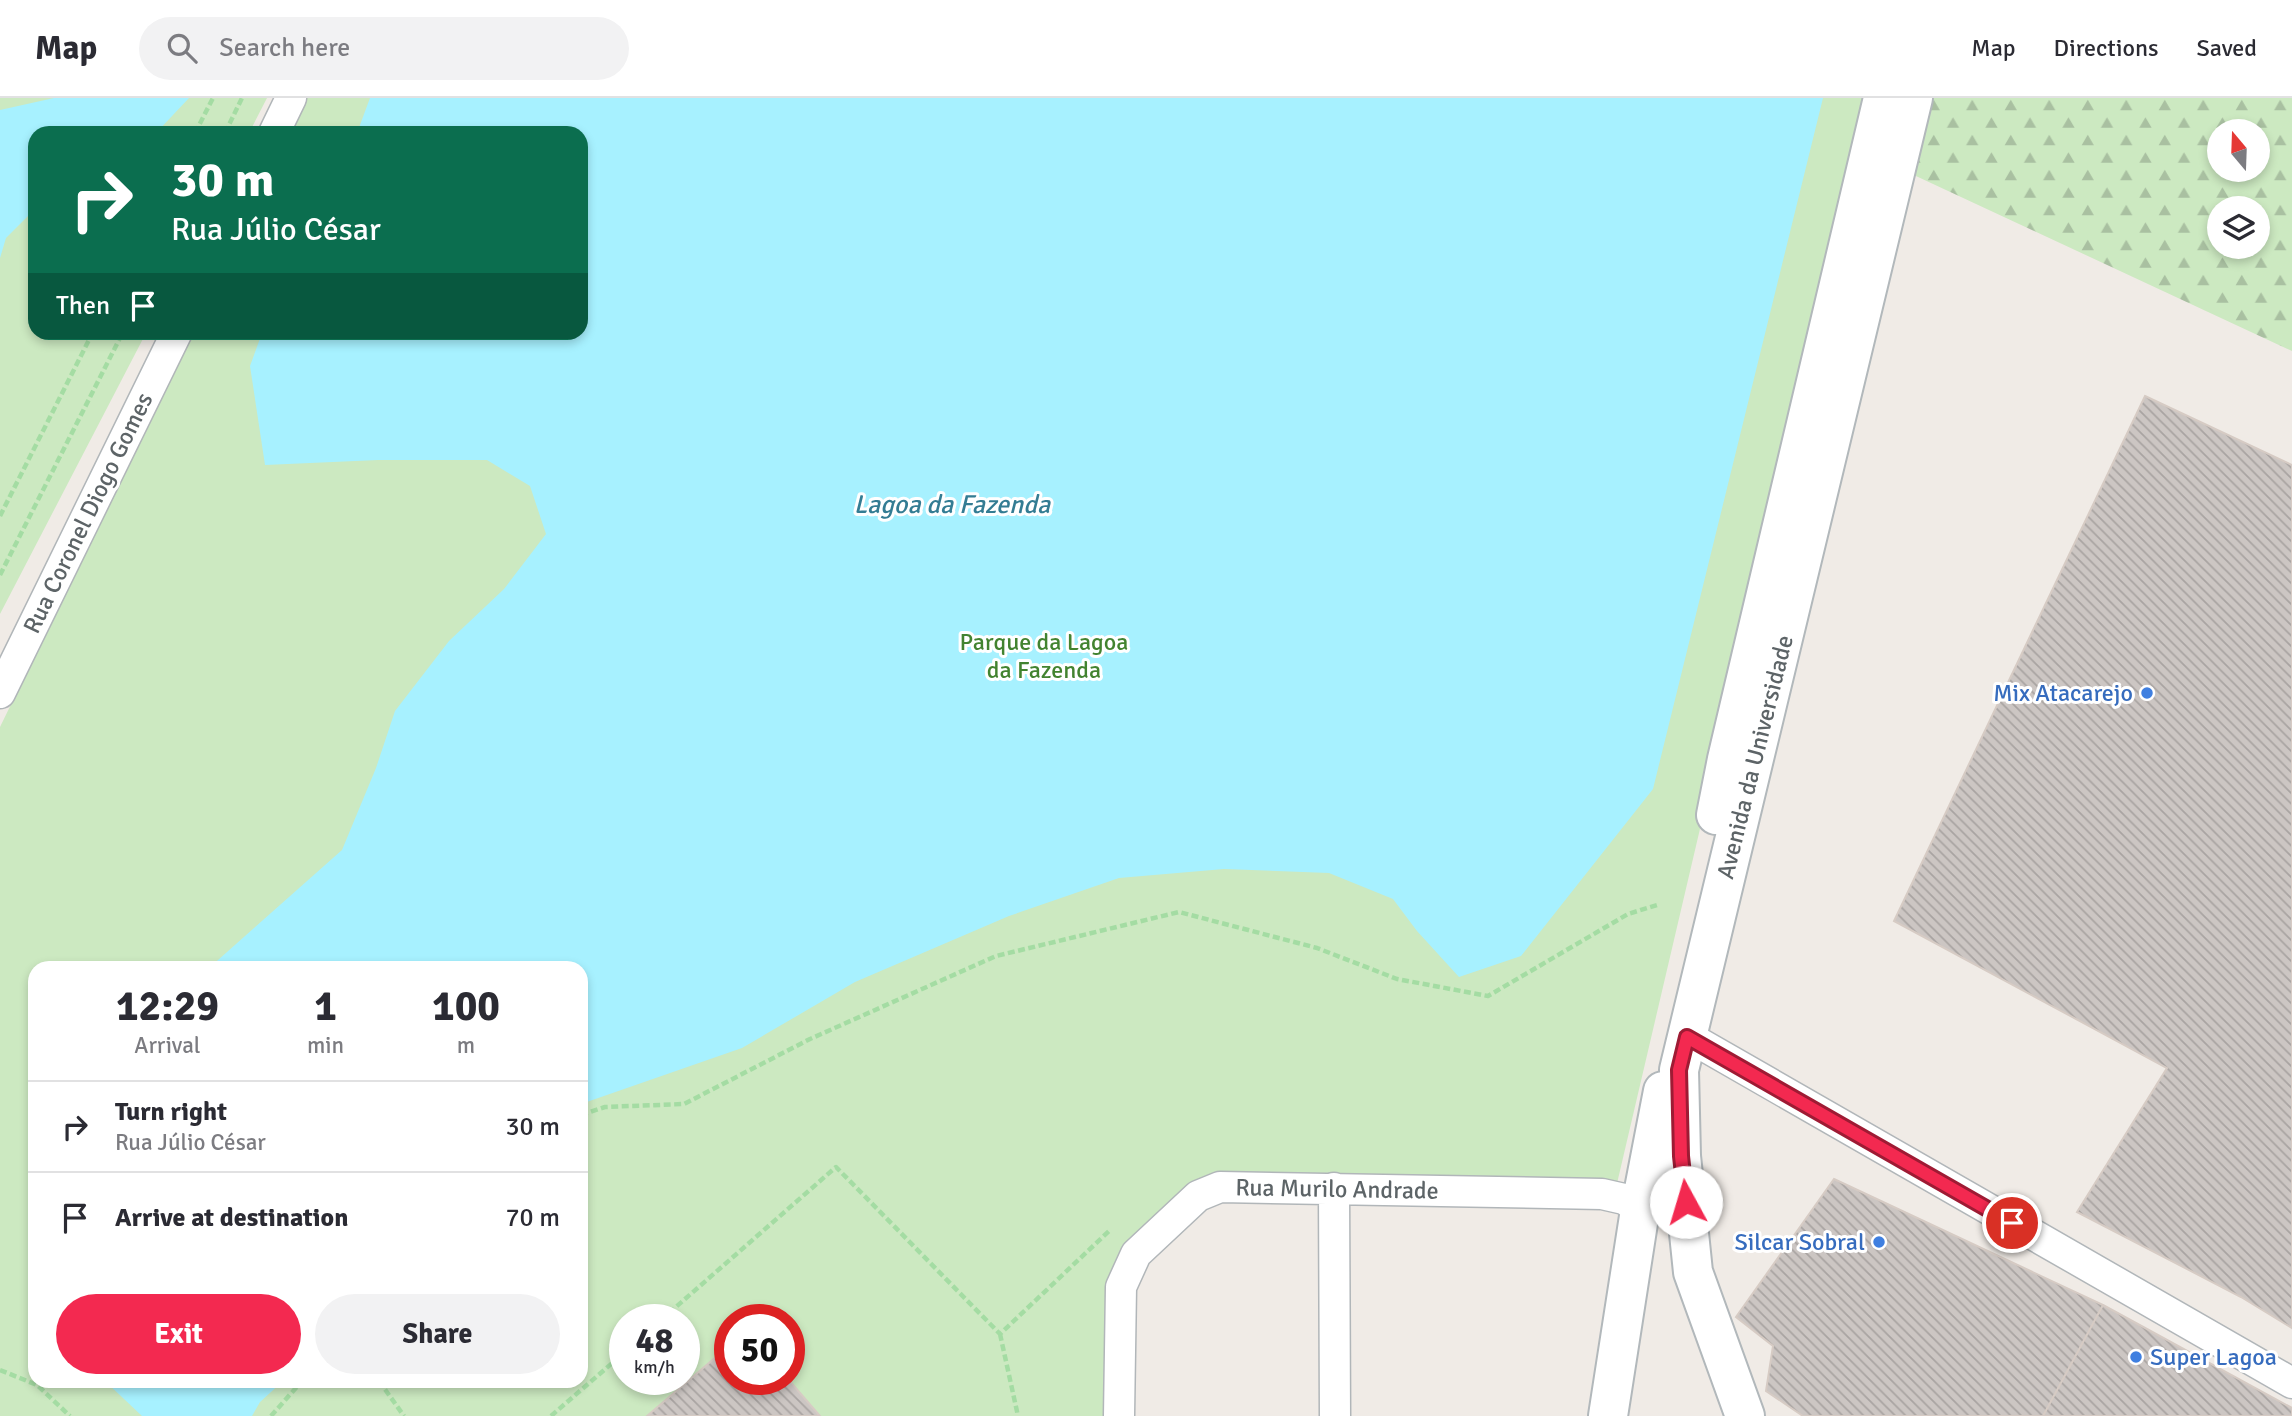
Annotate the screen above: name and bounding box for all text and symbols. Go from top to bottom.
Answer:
search box [139,17,629,80]
text: Map [35,28,97,69]
icon: search [163,29,201,67]
text: Search here [219,32,350,64]
text: Map [1971,33,2016,63]
text: Directions [2054,33,2159,63]
text: Saved [2197,33,2257,63]
north arrow [2207,119,2270,182]
map controls [2207,119,2270,259]
text: 30 m [171,150,274,210]
icon: right [56,154,147,245]
button: layers [2207,196,2270,259]
text: Rua Júlio César [171,210,381,249]
icon: arrive [124,287,162,325]
text: Then [56,290,110,322]
street label: Rua Coronel Diogo Gomes [17,388,159,638]
water label: Lagoa da Fazenda [854,489,1051,521]
park label: Parque da Lagoa da Fazenda [960,627,1128,685]
street label: Avenida da Universidade [1710,632,1800,882]
place label: Mix Atacarejo [1993,678,2133,708]
marker: Mix Atacarejo [2139,685,2155,701]
text: 12:29 [116,981,219,1032]
text: 1 [314,981,337,1032]
text: 100 [432,981,500,1032]
text: Arrival [134,1031,201,1060]
text: min [307,1031,344,1060]
text: m [457,1031,475,1060]
text: Turn right [115,1096,227,1128]
icon: right [56,1108,94,1146]
text: 30 m [505,1111,560,1143]
text: Rua Júlio César [115,1128,266,1157]
position arrow [1649,1165,1723,1239]
street label: Rua Murilo Andrade [1235,1172,1439,1206]
pin [1982,1193,2042,1253]
icon: arrive [56,1199,94,1237]
text: Arrive at destination [115,1202,348,1234]
text: 70 m [505,1202,560,1234]
icon: arrive [1993,1204,2031,1242]
place label: Silcar Sobral [1734,1227,1865,1257]
marker: Silcar Sobral [1871,1234,1887,1250]
button: Exit [56,1294,301,1374]
button: Share [315,1294,560,1374]
speed limit sign: 50 [714,1304,805,1395]
text: 48 [636,1319,673,1362]
place label: Super Lagoa [2150,1342,2277,1372]
marker: Super Lagoa [2128,1349,2144,1365]
text: km/h [634,1356,675,1378]

